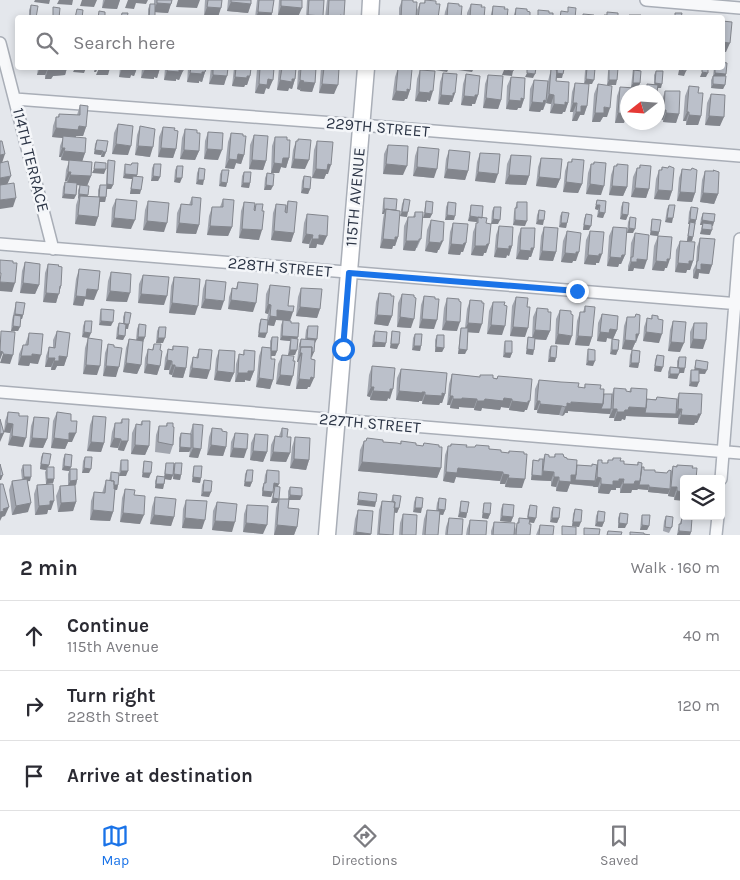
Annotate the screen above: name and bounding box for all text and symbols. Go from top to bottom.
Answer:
search box [15,15,725,70]
icon: search [33,29,61,57]
text: Search here [73,32,175,54]
north arrow [620,85,665,130]
street label: 114TH TERRACE [9,106,53,214]
street label: 229TH STREET [325,113,431,141]
street label: 115TH AVENUE [341,147,369,247]
street label: 228TH STREET [227,253,333,281]
route end [566,280,589,303]
route start [332,338,355,361]
street label: 227TH STREET [318,409,422,437]
map controls [680,475,725,520]
button: layers [680,475,725,520]
text: 2 min [20,556,78,580]
text: Walk · 160 m [631,558,720,577]
text: Continue [67,615,149,637]
icon: ahead [20,622,48,650]
text: 40 m [683,626,720,645]
text: 115th Avenue [67,637,159,656]
text: Turn right [67,685,156,707]
icon: right [20,692,48,720]
text: 120 m [677,696,720,715]
text: 228th Street [67,707,159,726]
icon: arrive [20,762,48,790]
text: Arrive at destination [67,765,253,787]
tab: Map [101,822,129,869]
tab: Directions [332,822,398,869]
tab: Saved [600,822,639,869]

